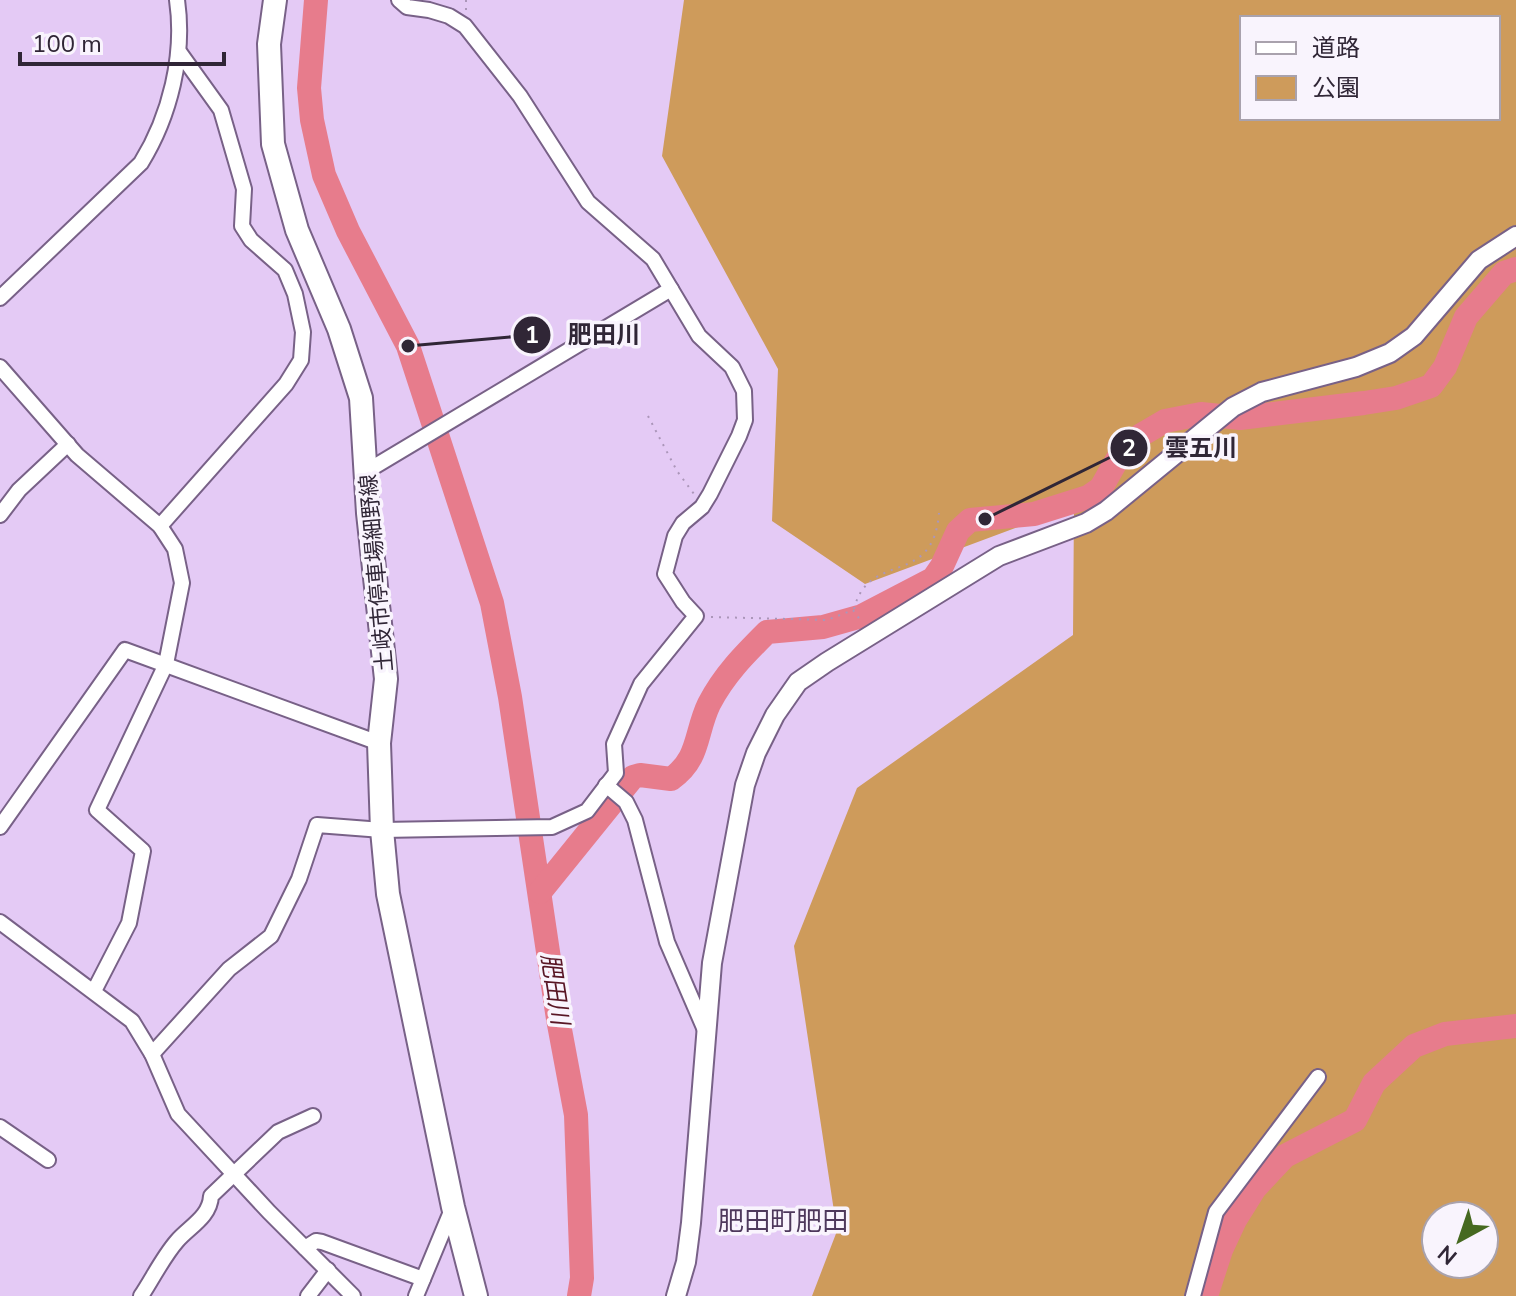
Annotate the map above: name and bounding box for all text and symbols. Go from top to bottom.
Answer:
scale bar [20,16,224,66]
legend [1240,16,1500,120]
text: 100 m [32,28,102,60]
text: 道路 [1312,32,1360,64]
text: 公園 [1312,72,1360,104]
callout: 肥田川 [512,311,656,359]
text: 1 [525,319,539,351]
text: 肥田川 [568,319,640,351]
callout: 雲五川 [1109,424,1253,472]
text: 2 [1122,432,1136,464]
text: 雲五川 [1165,432,1237,464]
street label: 土岐市停車場細野線 [353,473,401,673]
water label: 肥田川 [534,951,577,1030]
north arrow [1420,1200,1500,1280]
district label: 肥田町肥田 [718,1204,848,1239]
text: N [1432,1238,1464,1271]

